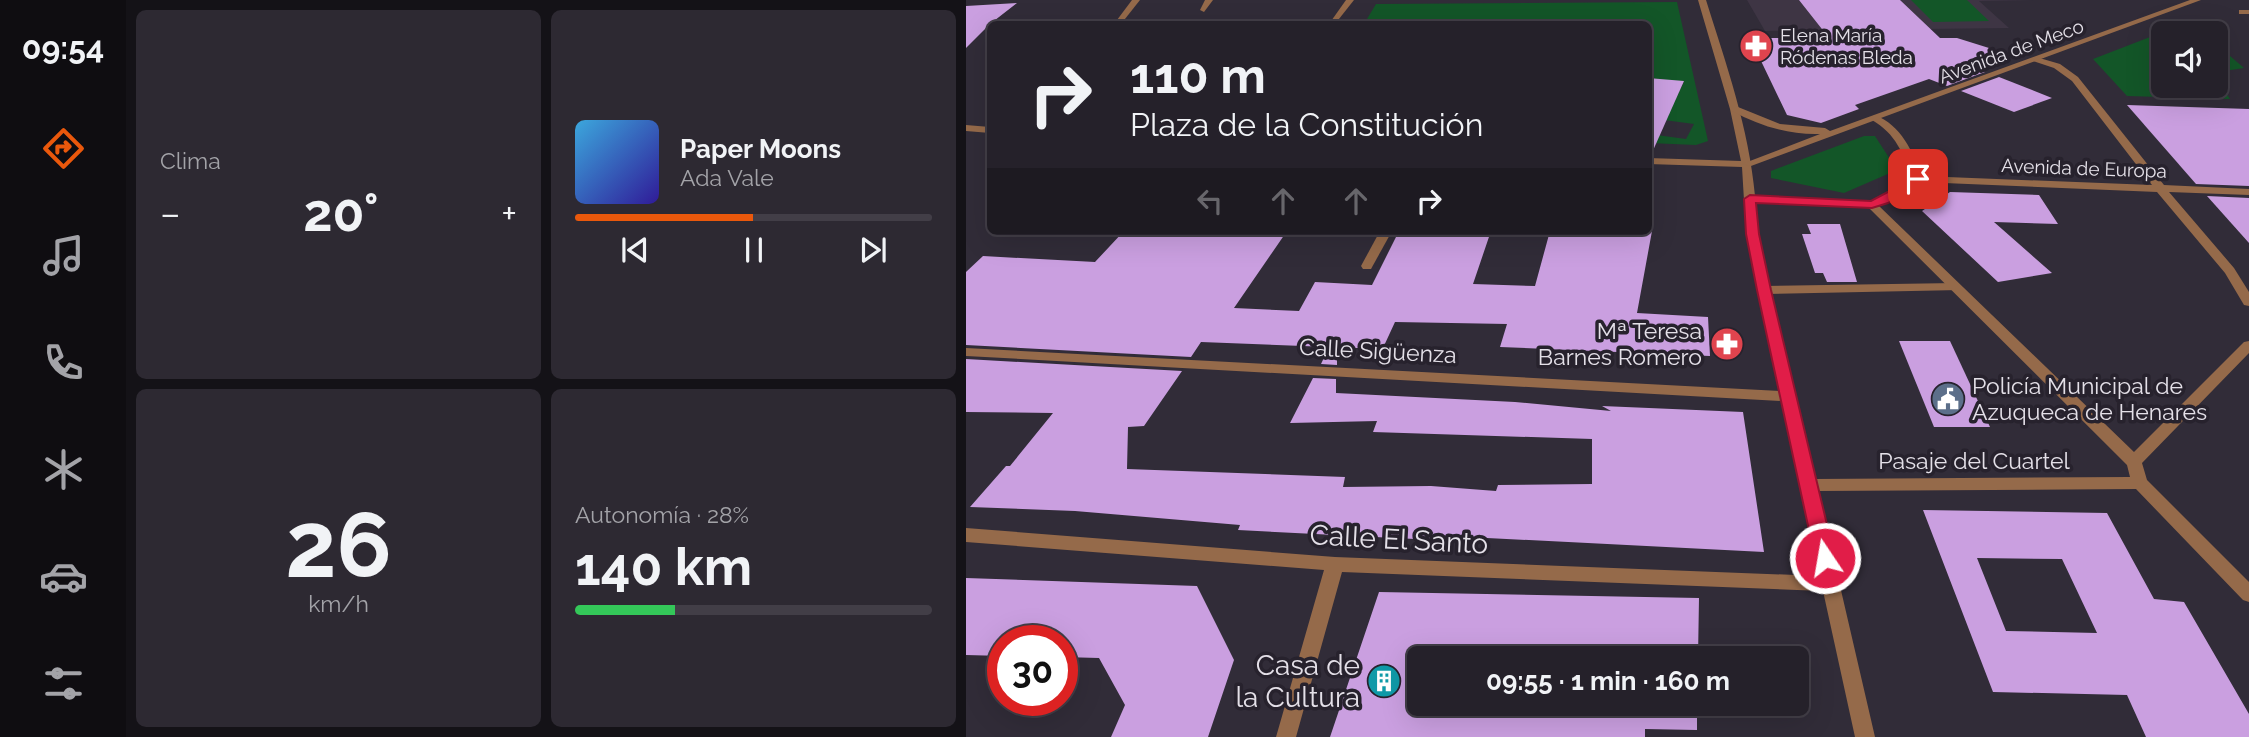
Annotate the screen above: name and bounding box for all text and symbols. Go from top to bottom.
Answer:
street label: Avenida de Meco [1936,15,2086,87]
map controls [2151,21,2228,98]
button: sound [2151,21,2228,98]
place label: Elena María Ródenas Bleda [1780,24,1913,68]
pharmacy icon: Elena María Ródenas Bleda [1737,27,1775,65]
text: 09:54 [22,29,104,66]
text: 110 m [1130,47,1266,104]
icon: right [1015,49,1106,140]
text: Plaza de la Constitución [1130,106,1483,143]
icon: directions [39,124,88,173]
text: Paper Moons [680,134,841,164]
text: Clima [160,147,221,174]
pin [1888,149,1948,209]
street label: Avenida de Europa [2001,154,2167,182]
icon: arrive [1899,160,1937,198]
text: Ada Vale [680,164,774,191]
text: 20° [303,182,379,243]
icon: left [1191,182,1229,220]
icon: ahead [1264,182,1302,220]
icon: ahead [1337,182,1375,220]
icon: right [1410,182,1448,220]
text: − [160,191,180,236]
text: + [501,191,517,236]
icon: music [39,231,88,280]
icon: previous [616,231,654,269]
icon: pause [735,231,773,269]
icon: next [854,231,892,269]
place label: Mª Teresa Barnes Romero [1538,317,1702,370]
pharmacy icon: Mª Teresa Barnes Romero [1708,325,1746,363]
street label: Calle Sigüenza [1299,333,1458,368]
icon: phone [39,338,88,387]
place label: Policía Municipal de Azuqueca de Henares [1972,372,2207,425]
public building icon: Policía Municipal de Azuqueca de Henares [1929,380,1967,418]
icon: climate [39,445,88,494]
street label: Pasaje del Cuartel [1878,447,2070,474]
text: 26 [285,491,392,598]
text: Autonomía · 28% [575,501,749,528]
street label: Calle El Santo [1309,518,1489,561]
position arrow [1788,521,1862,595]
text: 140 km [575,536,752,597]
icon: car [39,552,88,601]
text: km/h [308,590,369,617]
speed limit sign: 30 [987,625,1078,716]
place label: Casa de la Cultura [1235,649,1360,714]
icon: filters [39,659,88,708]
building icon: Casa de la Cultura [1365,662,1403,700]
text: 09:55 · 1 min · 160 m [1486,666,1730,696]

